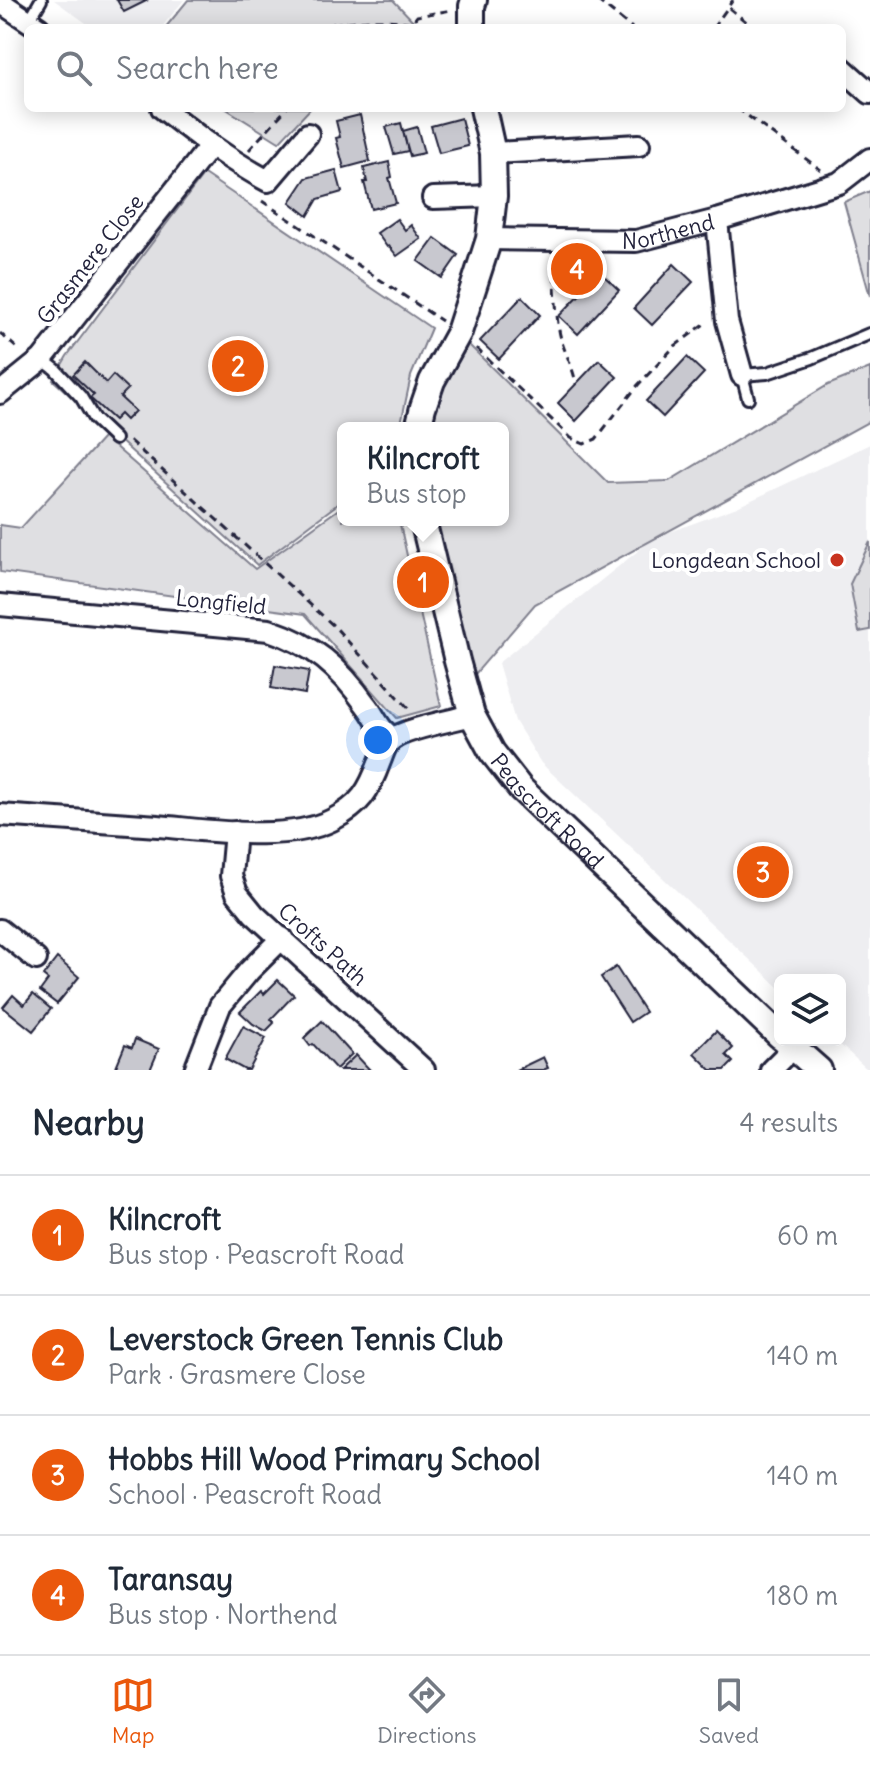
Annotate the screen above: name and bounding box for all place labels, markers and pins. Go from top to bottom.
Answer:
pin: 4 [551,239,603,299]
pin: 2 [212,336,264,396]
place label: Longdean School [651,546,821,574]
marker: Longdean School [828,551,846,569]
pin: 1 [397,552,449,612]
pin: 3 [737,842,789,902]

